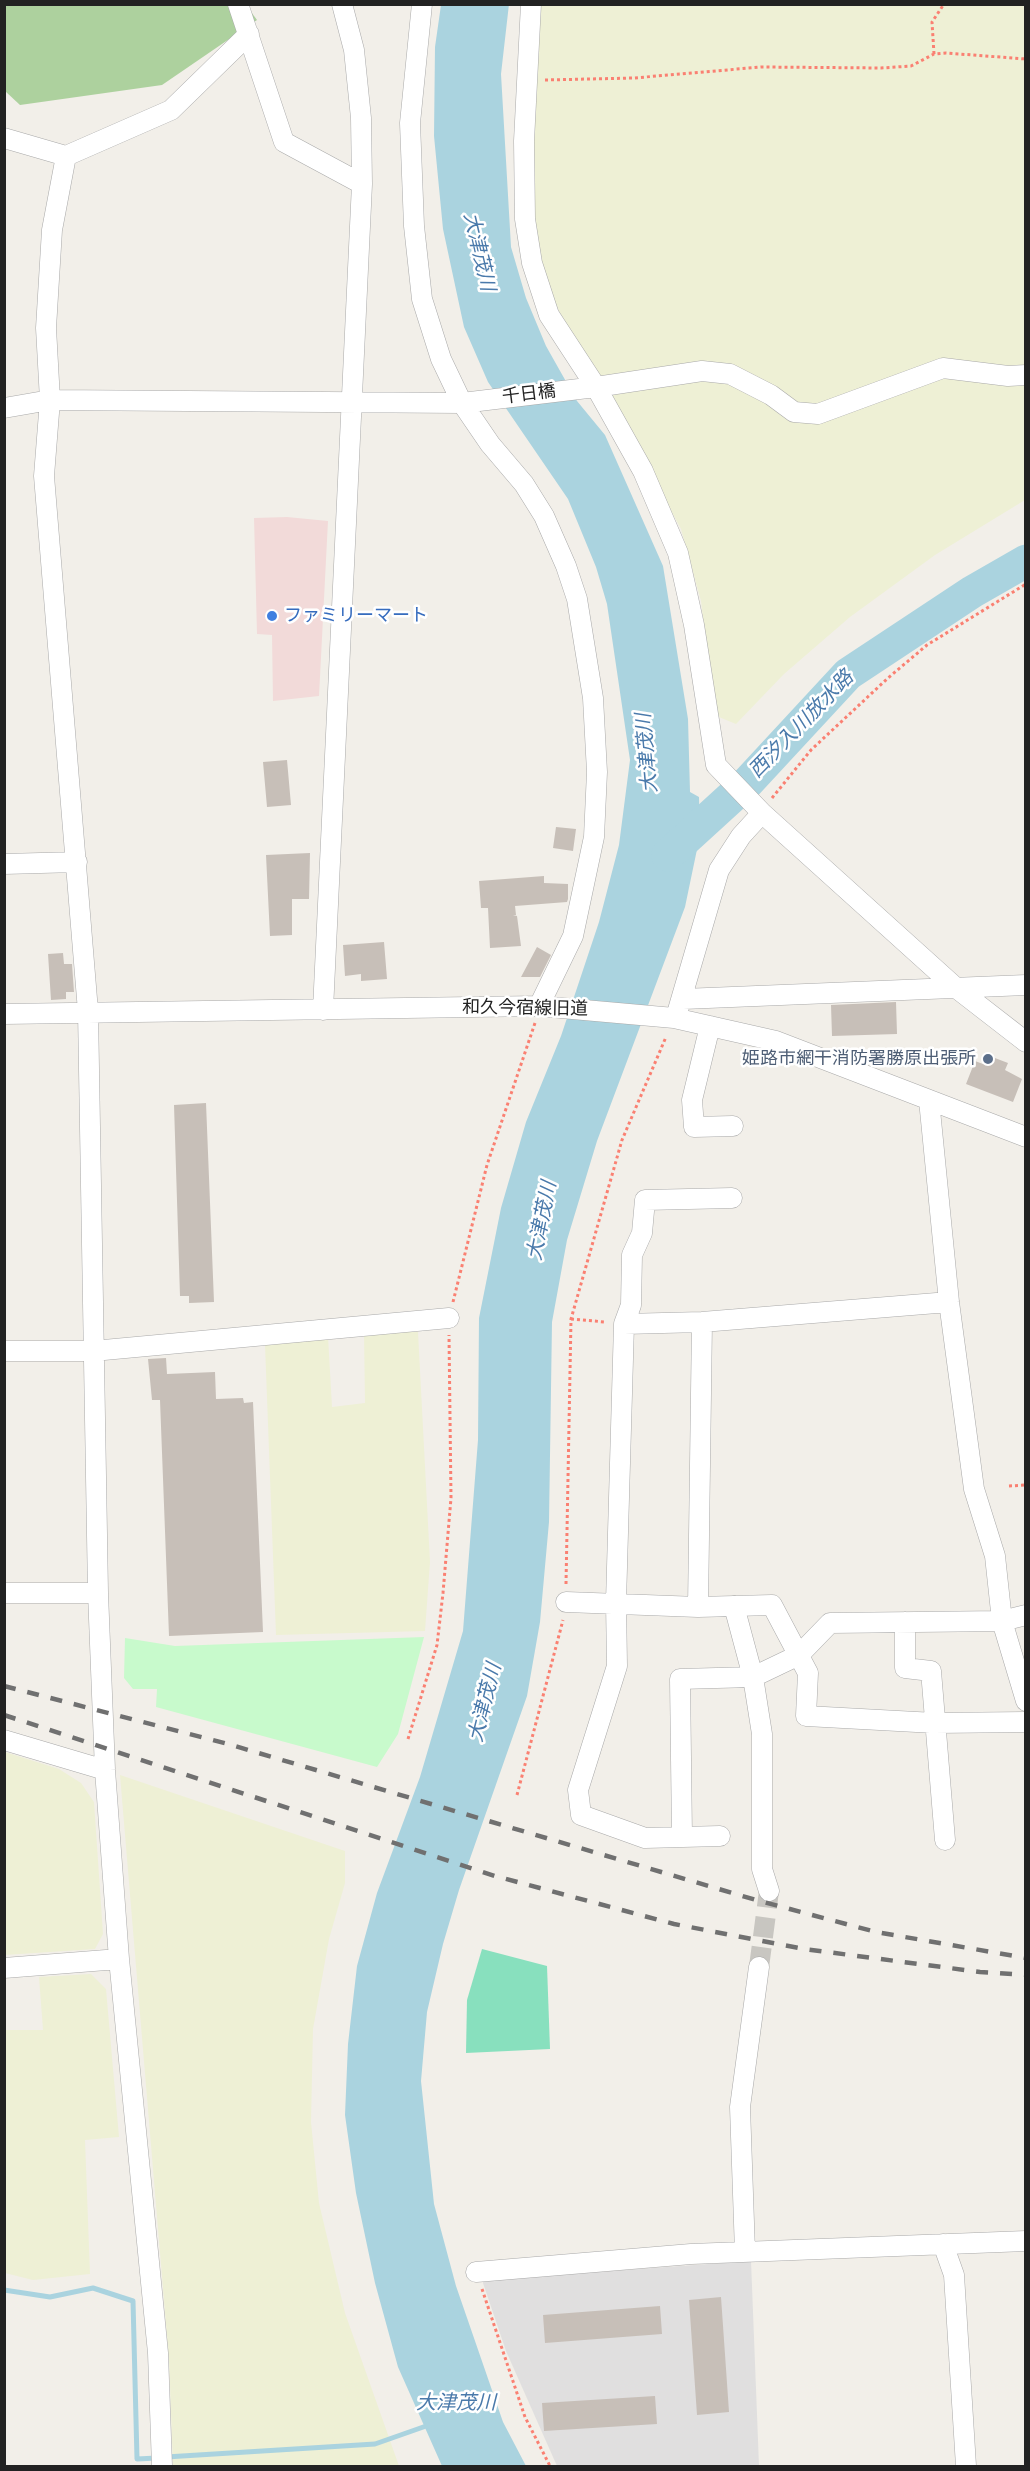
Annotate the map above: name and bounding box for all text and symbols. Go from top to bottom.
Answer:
water label: 大津茂川 [457,210,499,294]
street label: 千日橋 [501,381,557,409]
place label: ファミリーマート [284,605,428,627]
marker: ファミリーマート [265,609,279,623]
water label: 西汐入川放水路 [745,666,859,784]
water label: 大津茂川 [633,712,663,794]
street label: 和久今宿線旧道 [462,997,588,1021]
place label: 姫路市網干消防署勝原出張所 [742,1048,976,1070]
marker: 姫路市網干消防署勝原出張所 [981,1052,995,1066]
water label: 大津茂川 [524,1179,562,1263]
water label: 大津茂川 [465,1661,507,1745]
water label: 大津茂川 [416,2392,496,2416]

